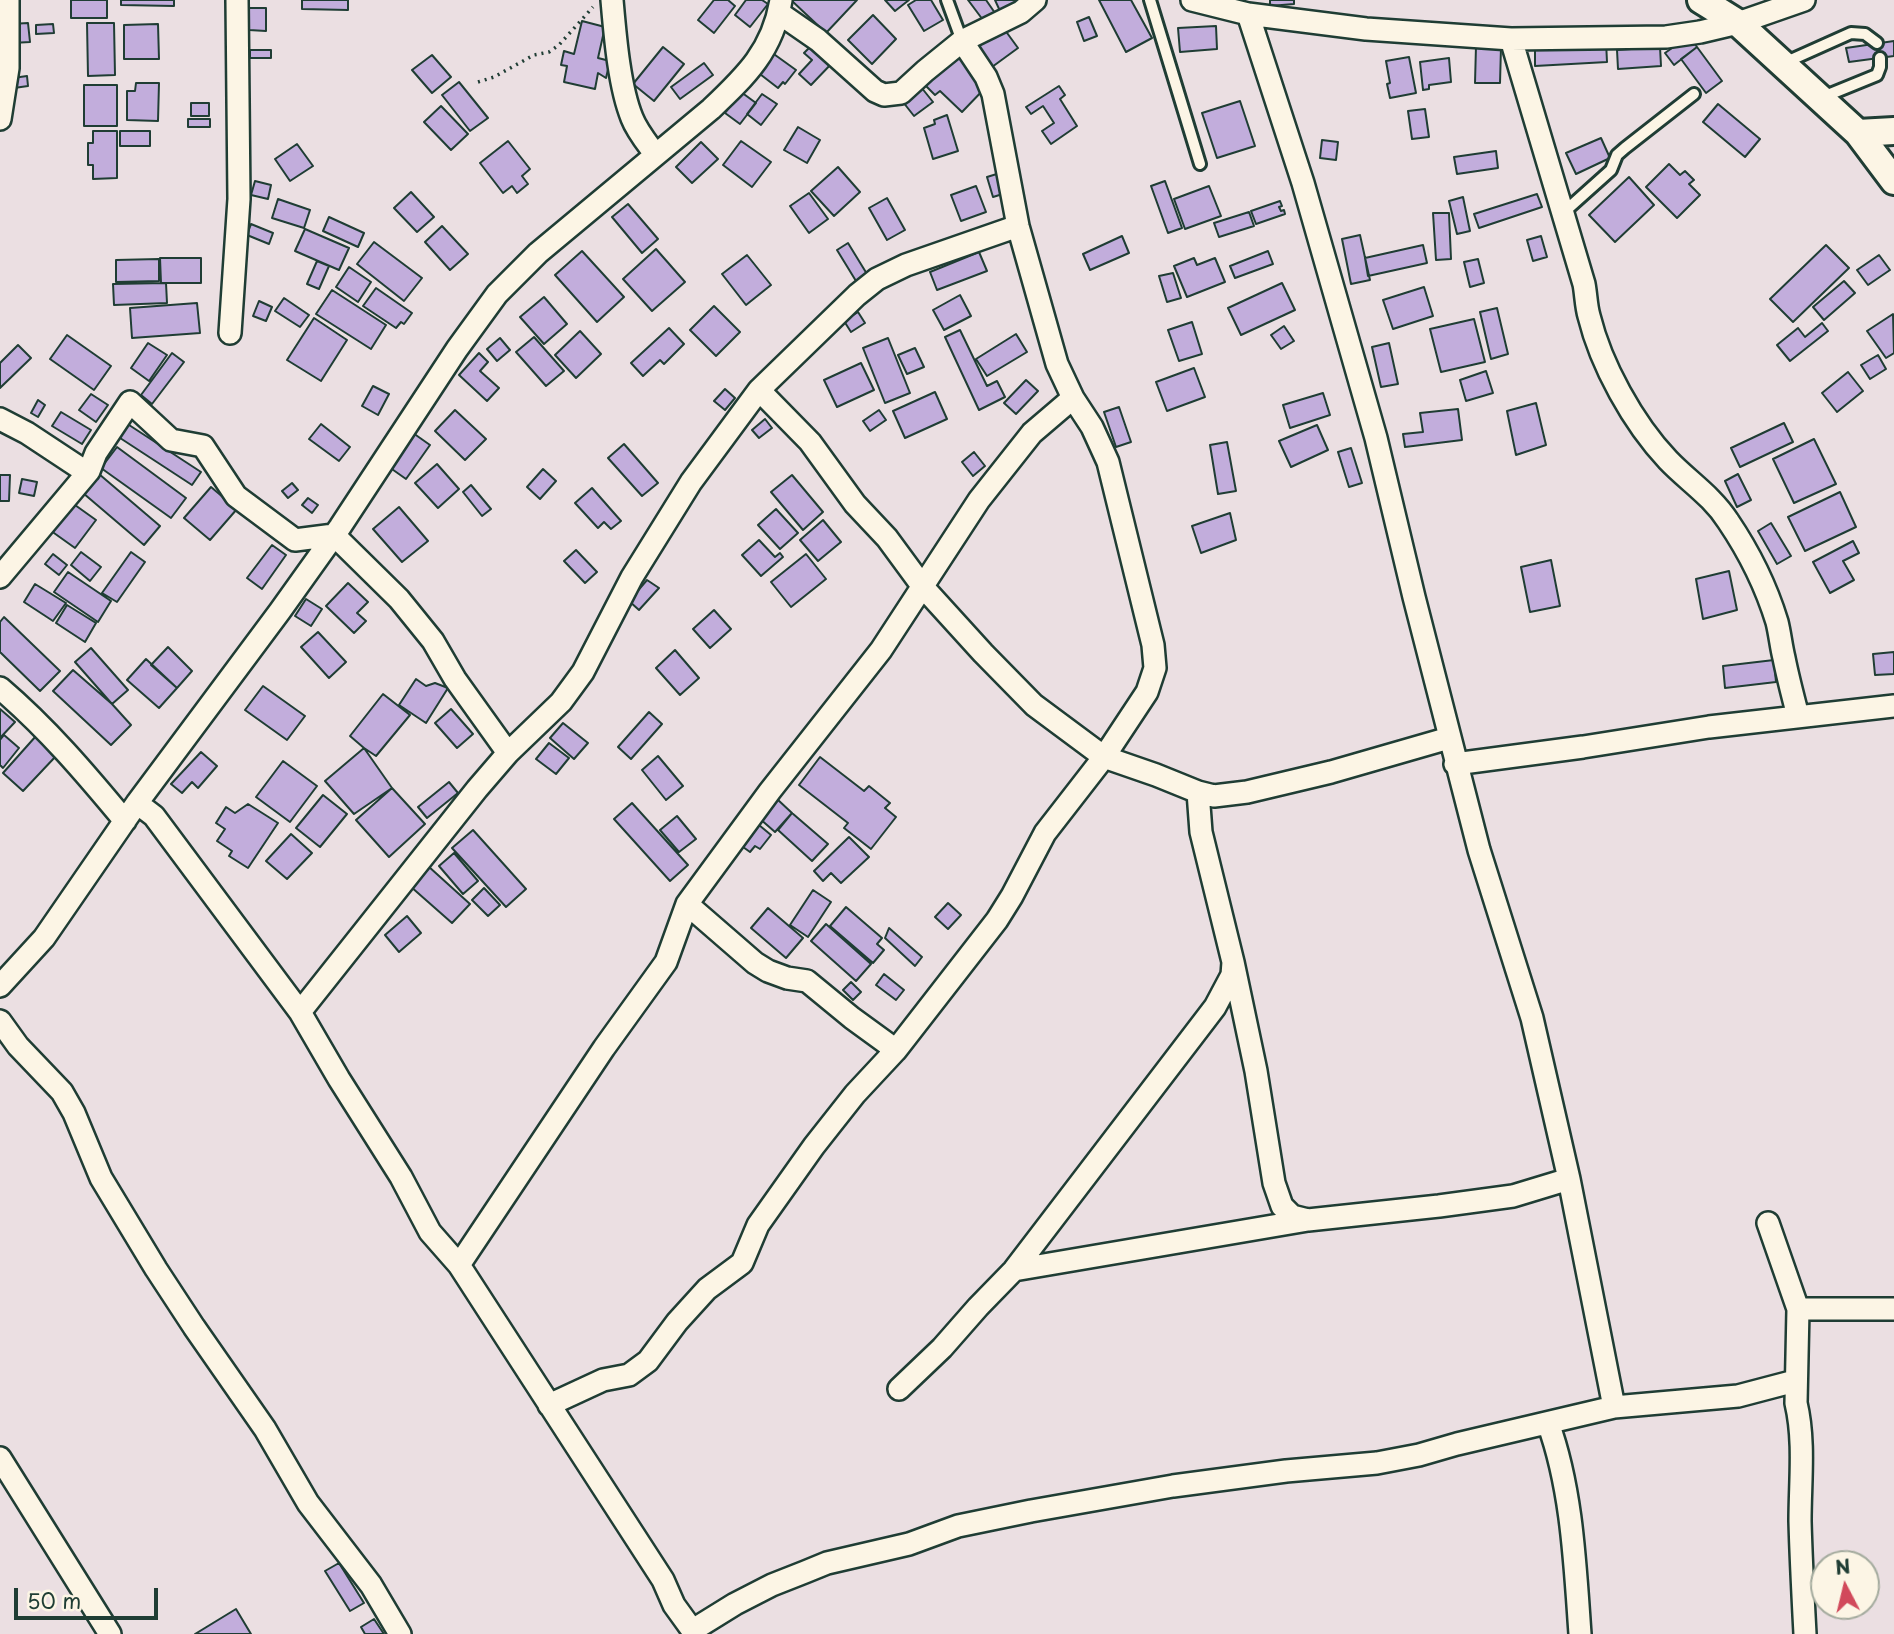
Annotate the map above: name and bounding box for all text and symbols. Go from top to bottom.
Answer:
north arrow [1810,1550,1880,1620]
text: N [1834,1551,1852,1581]
scale bar [18,1574,161,1618]
text: 50 m [27,1584,81,1616]

